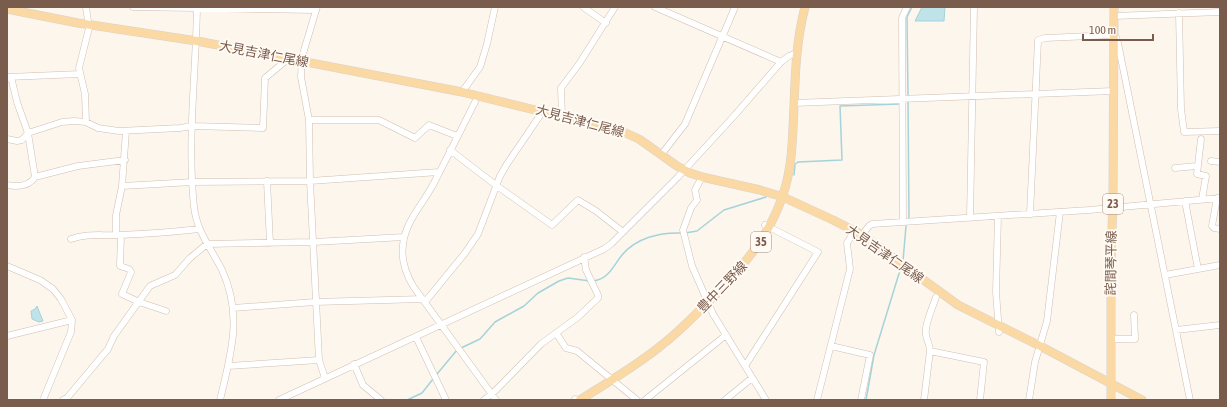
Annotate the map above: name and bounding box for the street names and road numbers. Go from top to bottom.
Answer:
street label: 大見吉津仁尾線 [218,38,310,70]
street label: 大見吉津仁尾線 [534,102,626,140]
road number: 23 [1103,194,1123,214]
street label: 大見吉津仁尾線 [843,222,927,286]
street label: 詫間琴平線 [1103,230,1119,296]
road number: 35 [751,232,771,252]
street label: 豊中三野線 [694,258,750,316]

